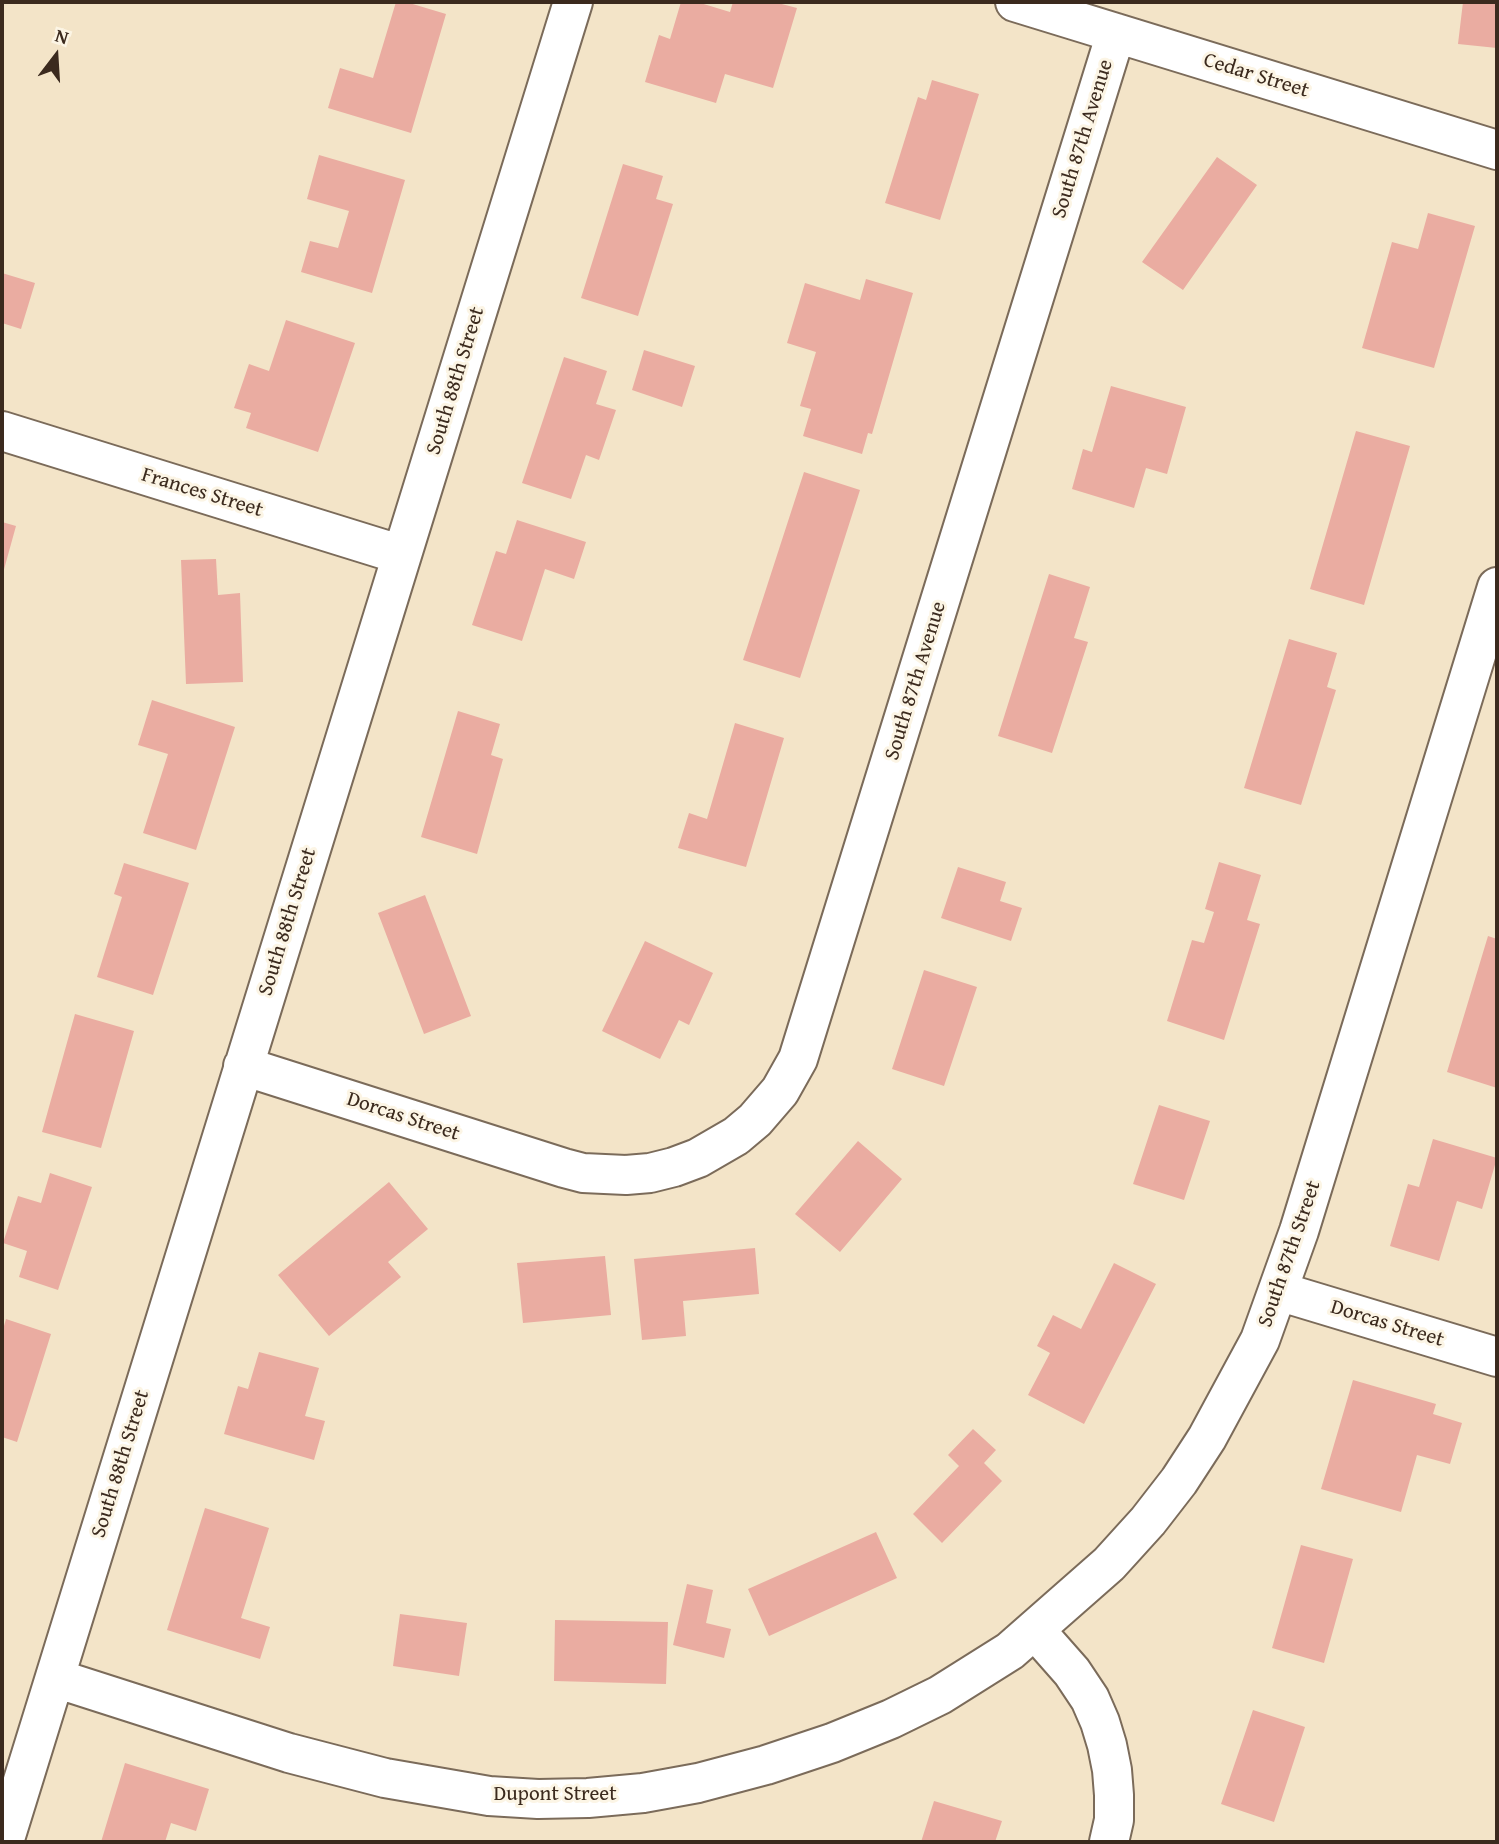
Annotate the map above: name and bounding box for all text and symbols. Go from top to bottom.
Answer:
north arrow [21,21,91,91]
text: N [52,21,72,51]
street label: Cedar Street [1200,48,1312,104]
street label: South 87th Avenue [1047,57,1119,221]
street label: South 88th Street [422,304,490,458]
street label: Frances Street [138,463,266,523]
street label: South 87th Avenue [880,599,952,763]
street label: South 88th Street [254,845,322,999]
street label: Dorcas Street [343,1087,463,1147]
street label: South 87th Street [1253,1177,1327,1331]
street label: Dorcas Street [1327,1295,1447,1353]
street label: South 88th Street [87,1387,155,1541]
street label: Dupont Street [493,1782,617,1808]

